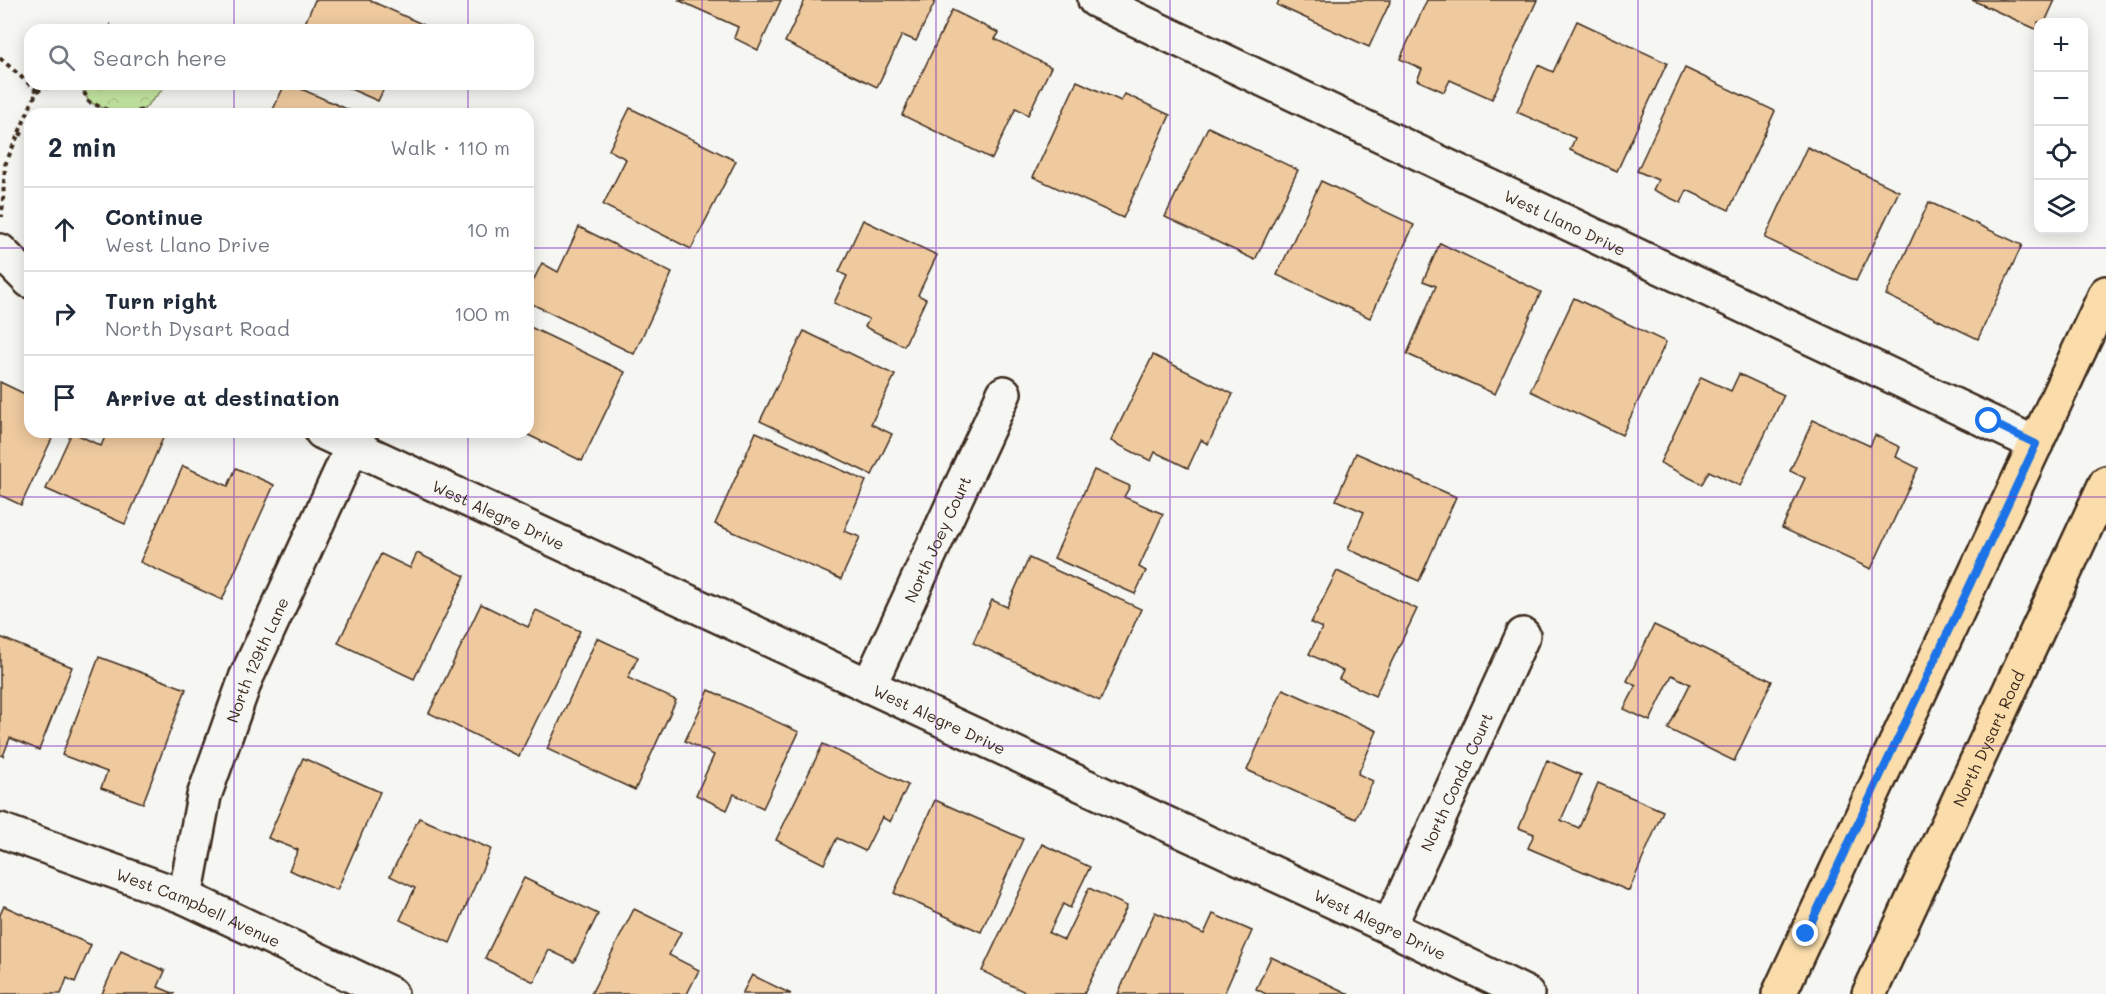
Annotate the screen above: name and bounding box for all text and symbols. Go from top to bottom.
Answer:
map controls [2034,18,2088,234]
button: + [2034,18,2088,72]
search box [24,24,534,90]
icon: search [45,41,78,74]
text: Search here [93,43,227,72]
button: − [2034,72,2088,126]
button: locate [2034,126,2088,180]
text: 2 min [48,130,116,164]
text: Walk · 110 m [390,134,510,160]
button: layers [2034,180,2088,234]
street label: West Llano Drive [1501,184,1630,260]
text: Continue [105,202,203,231]
icon: ahead [48,213,81,246]
text: 10 m [466,216,510,242]
text: West Llano Drive [105,231,270,257]
text: Turn right [105,286,217,315]
icon: right [48,297,81,330]
text: 100 m [454,300,510,326]
text: North Dysart Road [105,315,290,341]
icon: arrive [48,381,81,414]
text: Arrive at destination [105,383,340,412]
route start [1975,407,2001,433]
street label: North Joey Court [899,472,975,605]
street label: West Alegre Drive [429,474,568,554]
street label: North 129th Lane [221,593,292,725]
street label: North Dysart Road [1947,667,2028,810]
street label: West Alegre Drive [870,679,1009,758]
street label: North Conda Court [1415,709,1497,854]
street label: West Campbell Avenue [114,863,284,951]
street label: West Alegre Drive [1311,883,1450,964]
route end [1792,920,1818,946]

